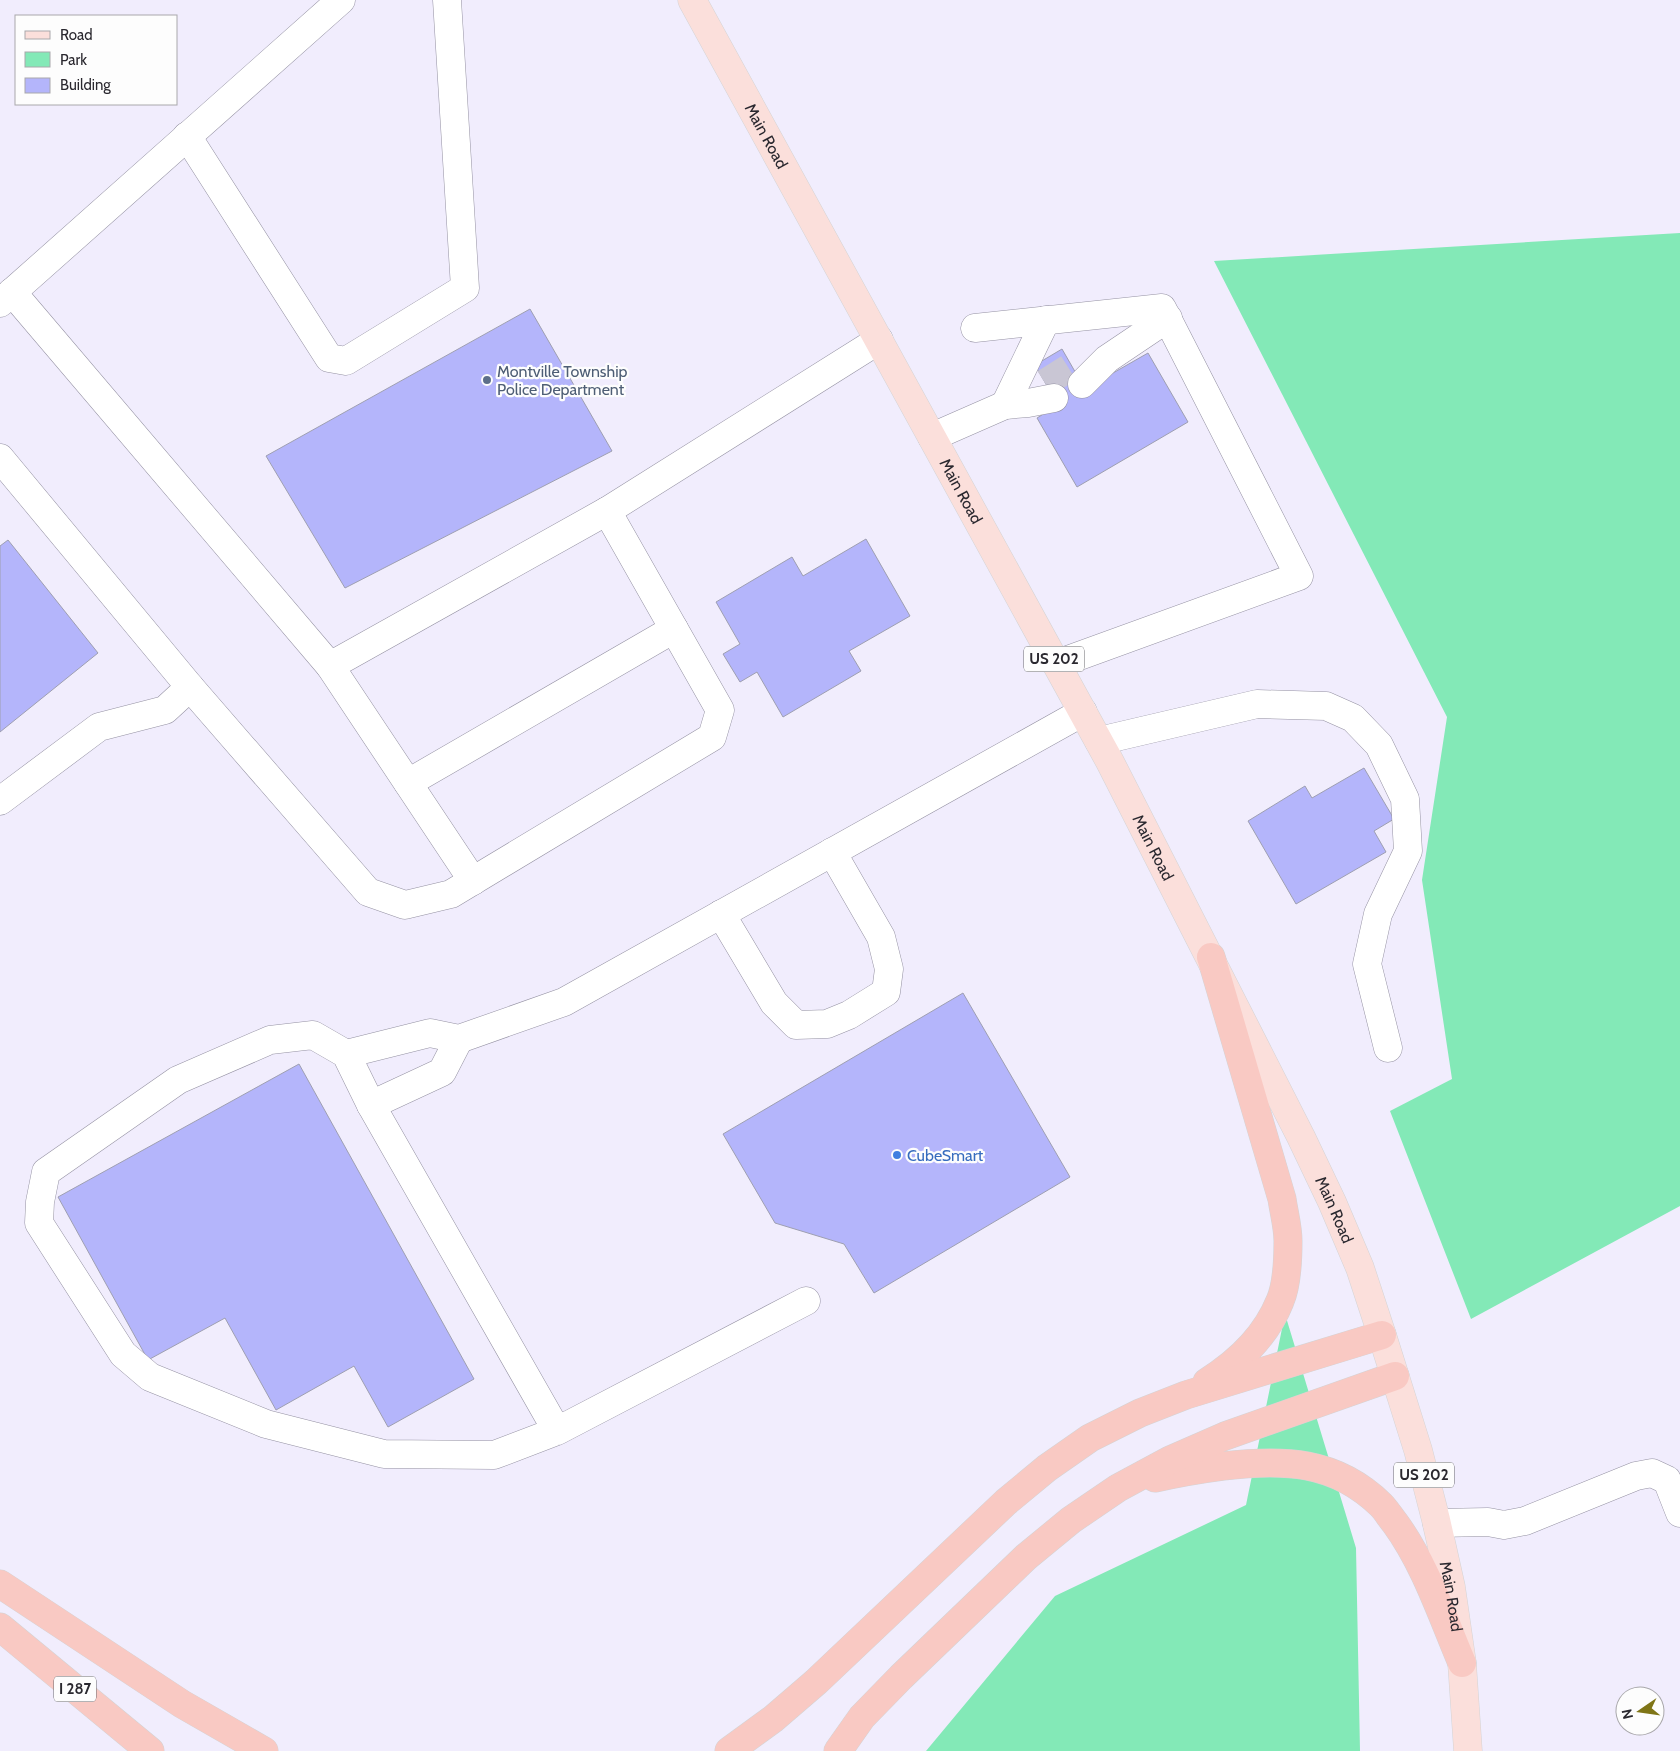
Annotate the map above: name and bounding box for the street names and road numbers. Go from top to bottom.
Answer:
street label: Main Road [741,100,792,172]
street label: Main Road [936,455,987,527]
road number: US 202 [1024,646,1084,672]
street label: Main Road [1129,811,1178,884]
street label: Main Road [1312,1173,1358,1246]
road number: US 202 [1394,1462,1454,1488]
street label: Main Road [1436,1559,1467,1633]
road number: I 287 [54,1676,96,1702]

